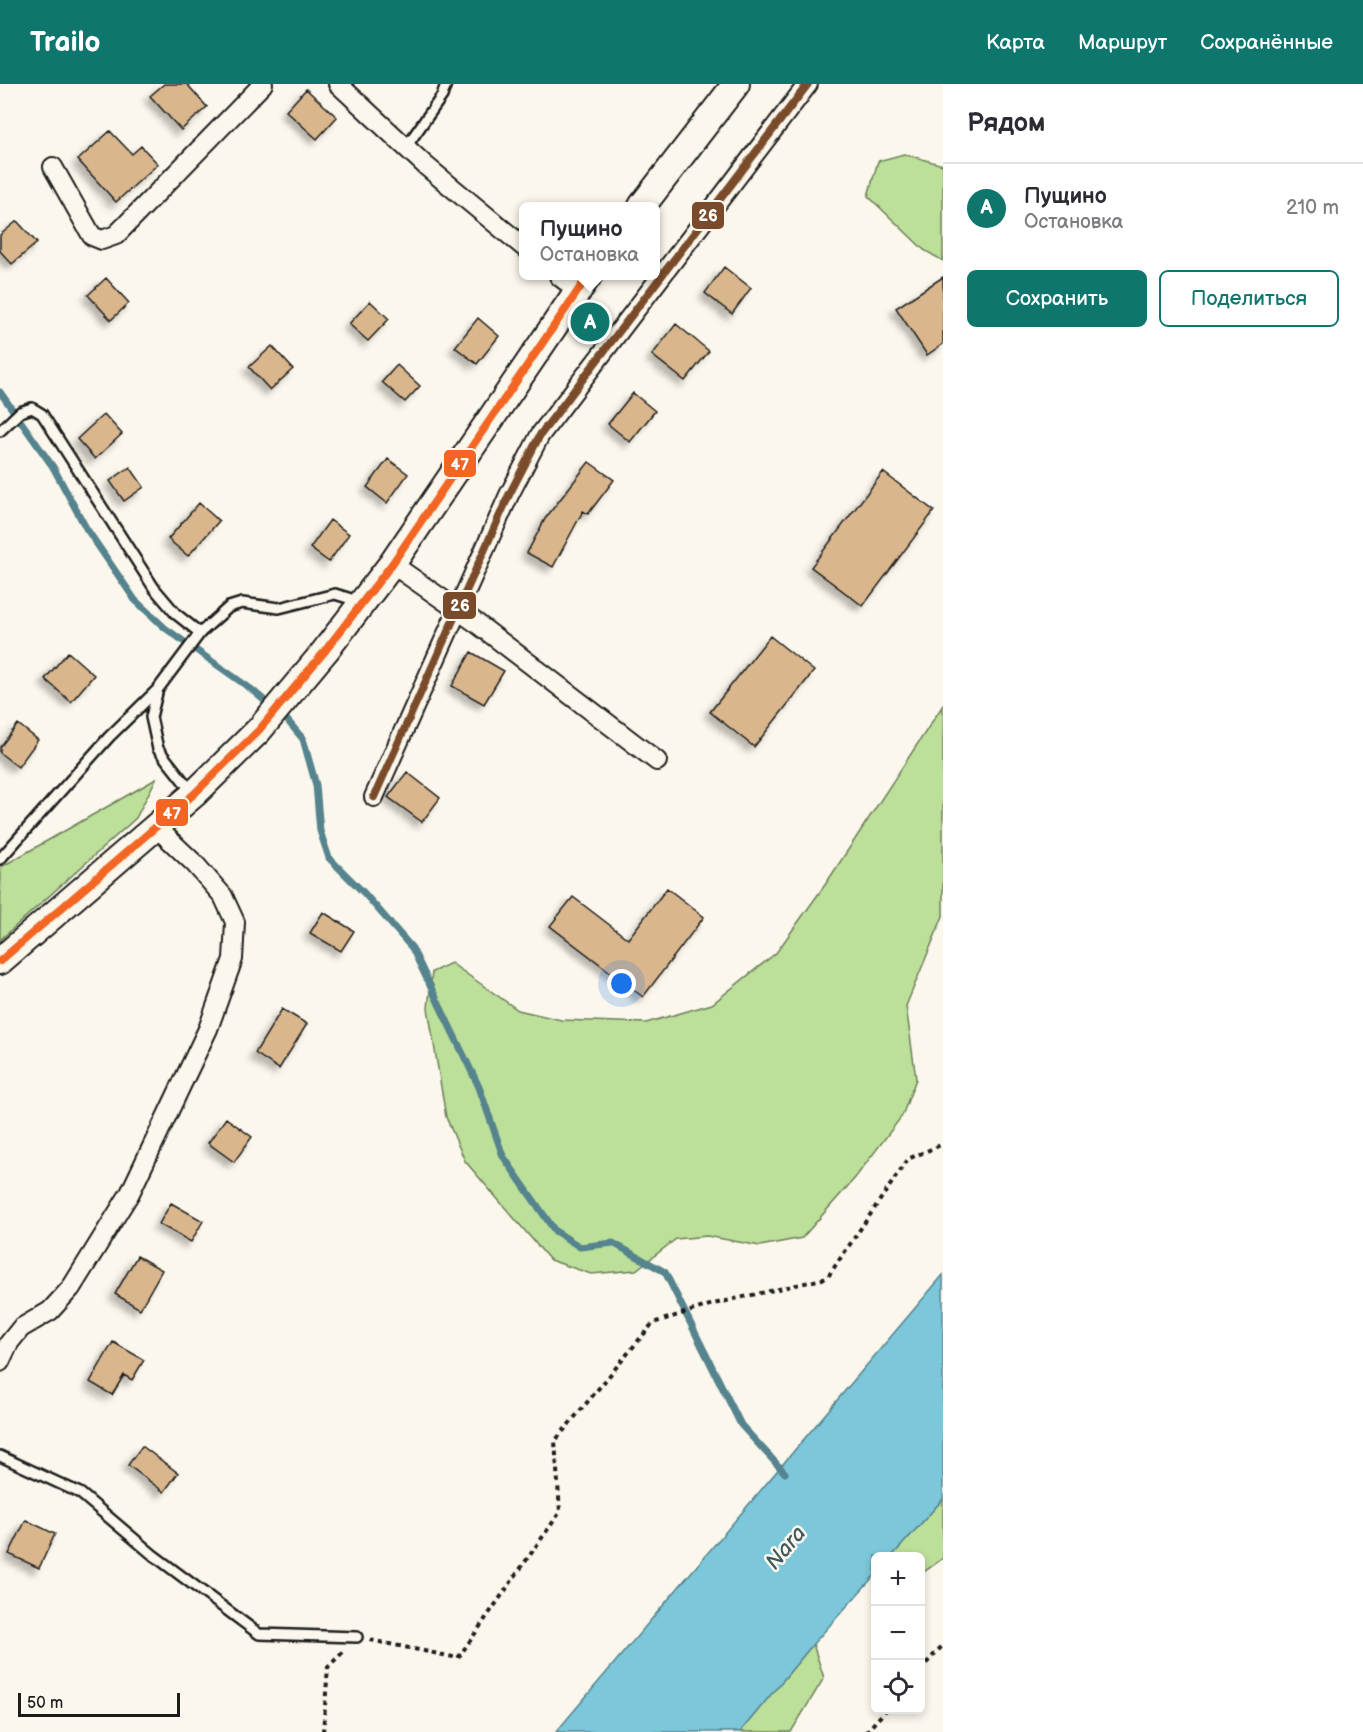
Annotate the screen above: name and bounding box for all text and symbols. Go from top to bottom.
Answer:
text: Trailo [30,26,101,59]
text: Карта [986,30,1045,55]
text: Маршрут [1078,30,1167,55]
text: Сохранённые [1200,30,1333,55]
text: Рядом [967,108,1045,139]
text: Пущино [1024,183,1107,210]
text: A [980,196,993,220]
text: 210 m [1286,196,1339,220]
line badge: 26 [691,201,725,230]
popup [519,202,660,280]
text: 26 [698,207,718,226]
text: Остановка [1024,210,1123,234]
text: Пущино [540,216,623,243]
text: Остановка [540,243,639,267]
button: Сохранить [967,270,1147,327]
button: Поделиться [1159,270,1339,327]
pin: A [570,300,610,344]
line badge: 47 [443,449,477,478]
text: 47 [451,456,469,475]
line badge: 26 [442,591,477,620]
text: 26 [450,597,470,616]
line badge: 47 [155,798,189,827]
text: 47 [163,805,181,824]
your location [607,969,636,998]
water label: Nara [760,1520,812,1576]
map controls [871,1552,925,1714]
button: + [871,1552,925,1606]
button: − [871,1606,925,1660]
button: locate [871,1660,925,1714]
scale bar [18,1690,180,1718]
text: 50 m [27,1694,63,1713]

